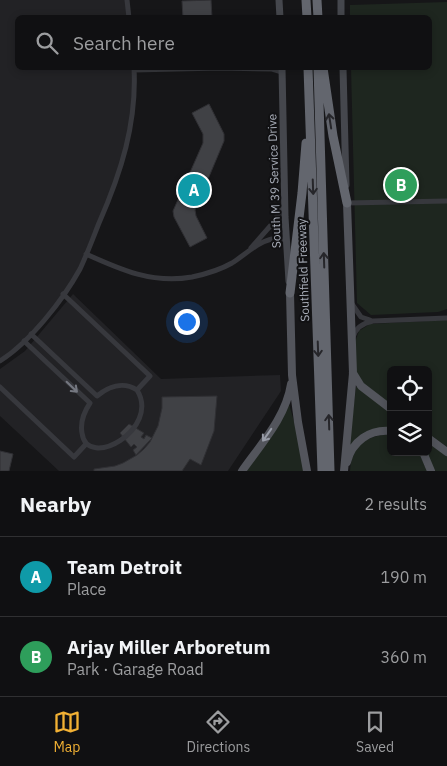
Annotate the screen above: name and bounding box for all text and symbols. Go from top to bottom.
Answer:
search box [15,15,432,70]
icon: search [33,29,61,57]
text: Search here [73,31,175,55]
street label: South M 39 Service Drive [264,113,284,248]
one-way arrow [325,113,335,129]
pin: B [385,166,417,204]
pin: A [178,171,210,209]
one-way arrow [308,178,318,194]
street label: Southfield Freeway [294,218,312,322]
one-way arrow [319,252,328,268]
your location [174,309,200,335]
one-way arrow [313,341,322,357]
map controls [387,366,432,456]
button: locate [387,366,432,411]
one-way arrow [66,381,78,393]
button: layers [387,411,432,456]
one-way arrow [324,415,333,431]
one-way arrow [262,428,272,442]
text: Nearby [20,490,91,518]
text: 2 results [364,494,427,514]
text: Team Detroit [67,555,182,579]
text: A [31,567,41,587]
text: 190 m [380,567,427,587]
text: Place [67,579,106,599]
text: Arjay Miller Arboretum [67,635,270,659]
text: B [31,647,41,667]
text: 360 m [380,647,427,667]
text: Park · Garage Road [67,659,204,679]
tab: Map [53,708,81,756]
tab: Directions [187,708,250,756]
tab: Saved [356,708,394,756]

